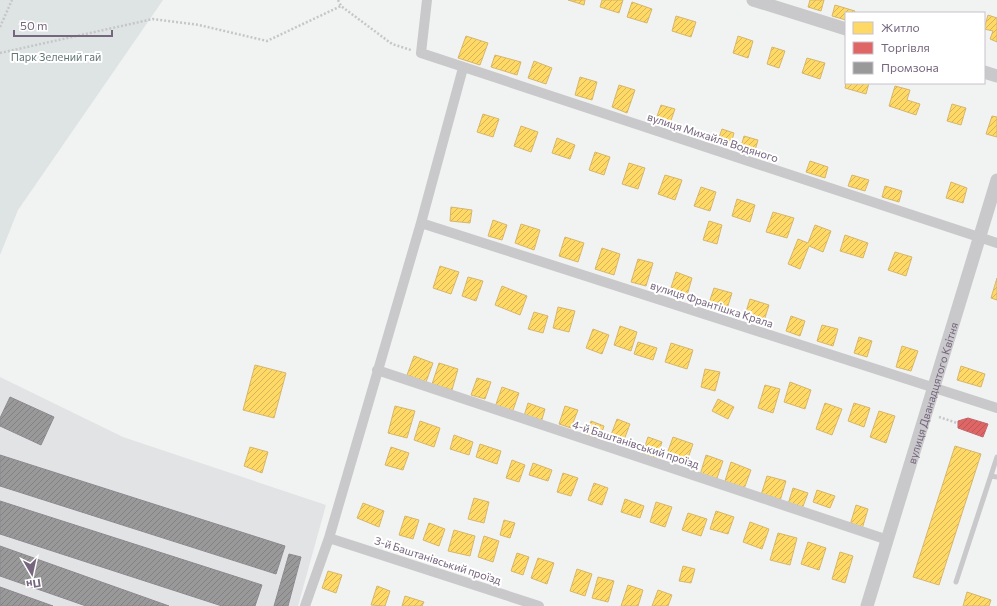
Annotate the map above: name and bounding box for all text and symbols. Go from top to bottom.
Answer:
scale bar [14,12,112,38]
legend [845,12,985,84]
text: 50 m [20,18,48,32]
text: Житло [881,20,920,34]
text: Торгівля [881,40,930,54]
park label: Парк Зелений гай [11,50,101,63]
text: Промзона [881,60,939,74]
street label: вулиця Михайла Водяного [646,110,781,164]
street label: вулиця Франтішка Крала [649,278,775,330]
street label: вулиця Дванадцятого Квітня [904,320,960,465]
street label: 4-й Баштанівський проїзд [571,417,702,471]
street label: 3-й Баштанівський проїзд [373,533,504,587]
north arrow [12,554,52,594]
text: Пн [25,577,42,592]

